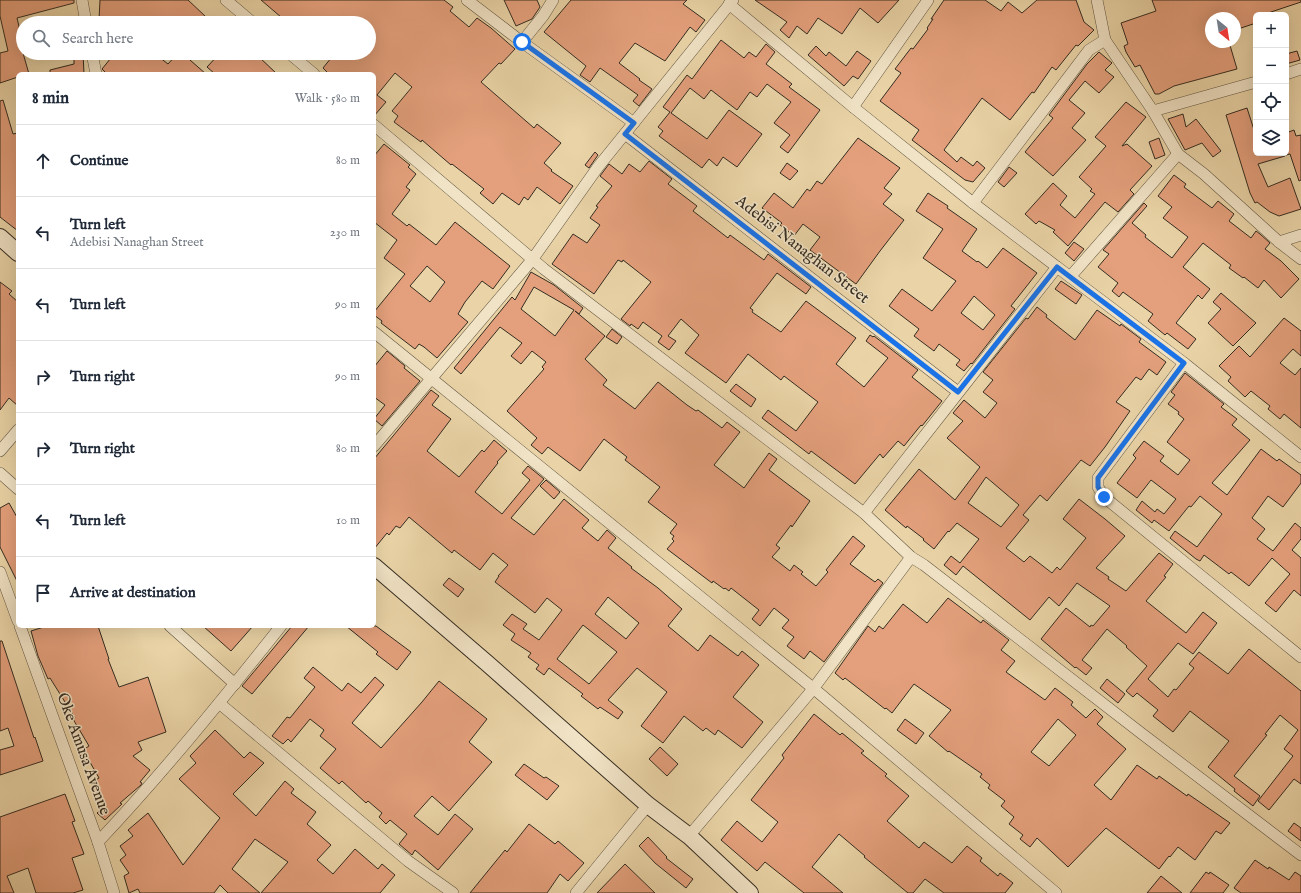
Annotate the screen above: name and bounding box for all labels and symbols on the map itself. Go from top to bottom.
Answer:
north arrow [1205,12,1241,48]
route start [513,33,531,51]
street label: Adebisi Nanaghan Street [730,191,873,309]
route end [1095,488,1113,506]
street label: Oke Amusa Avenue [52,690,114,818]

